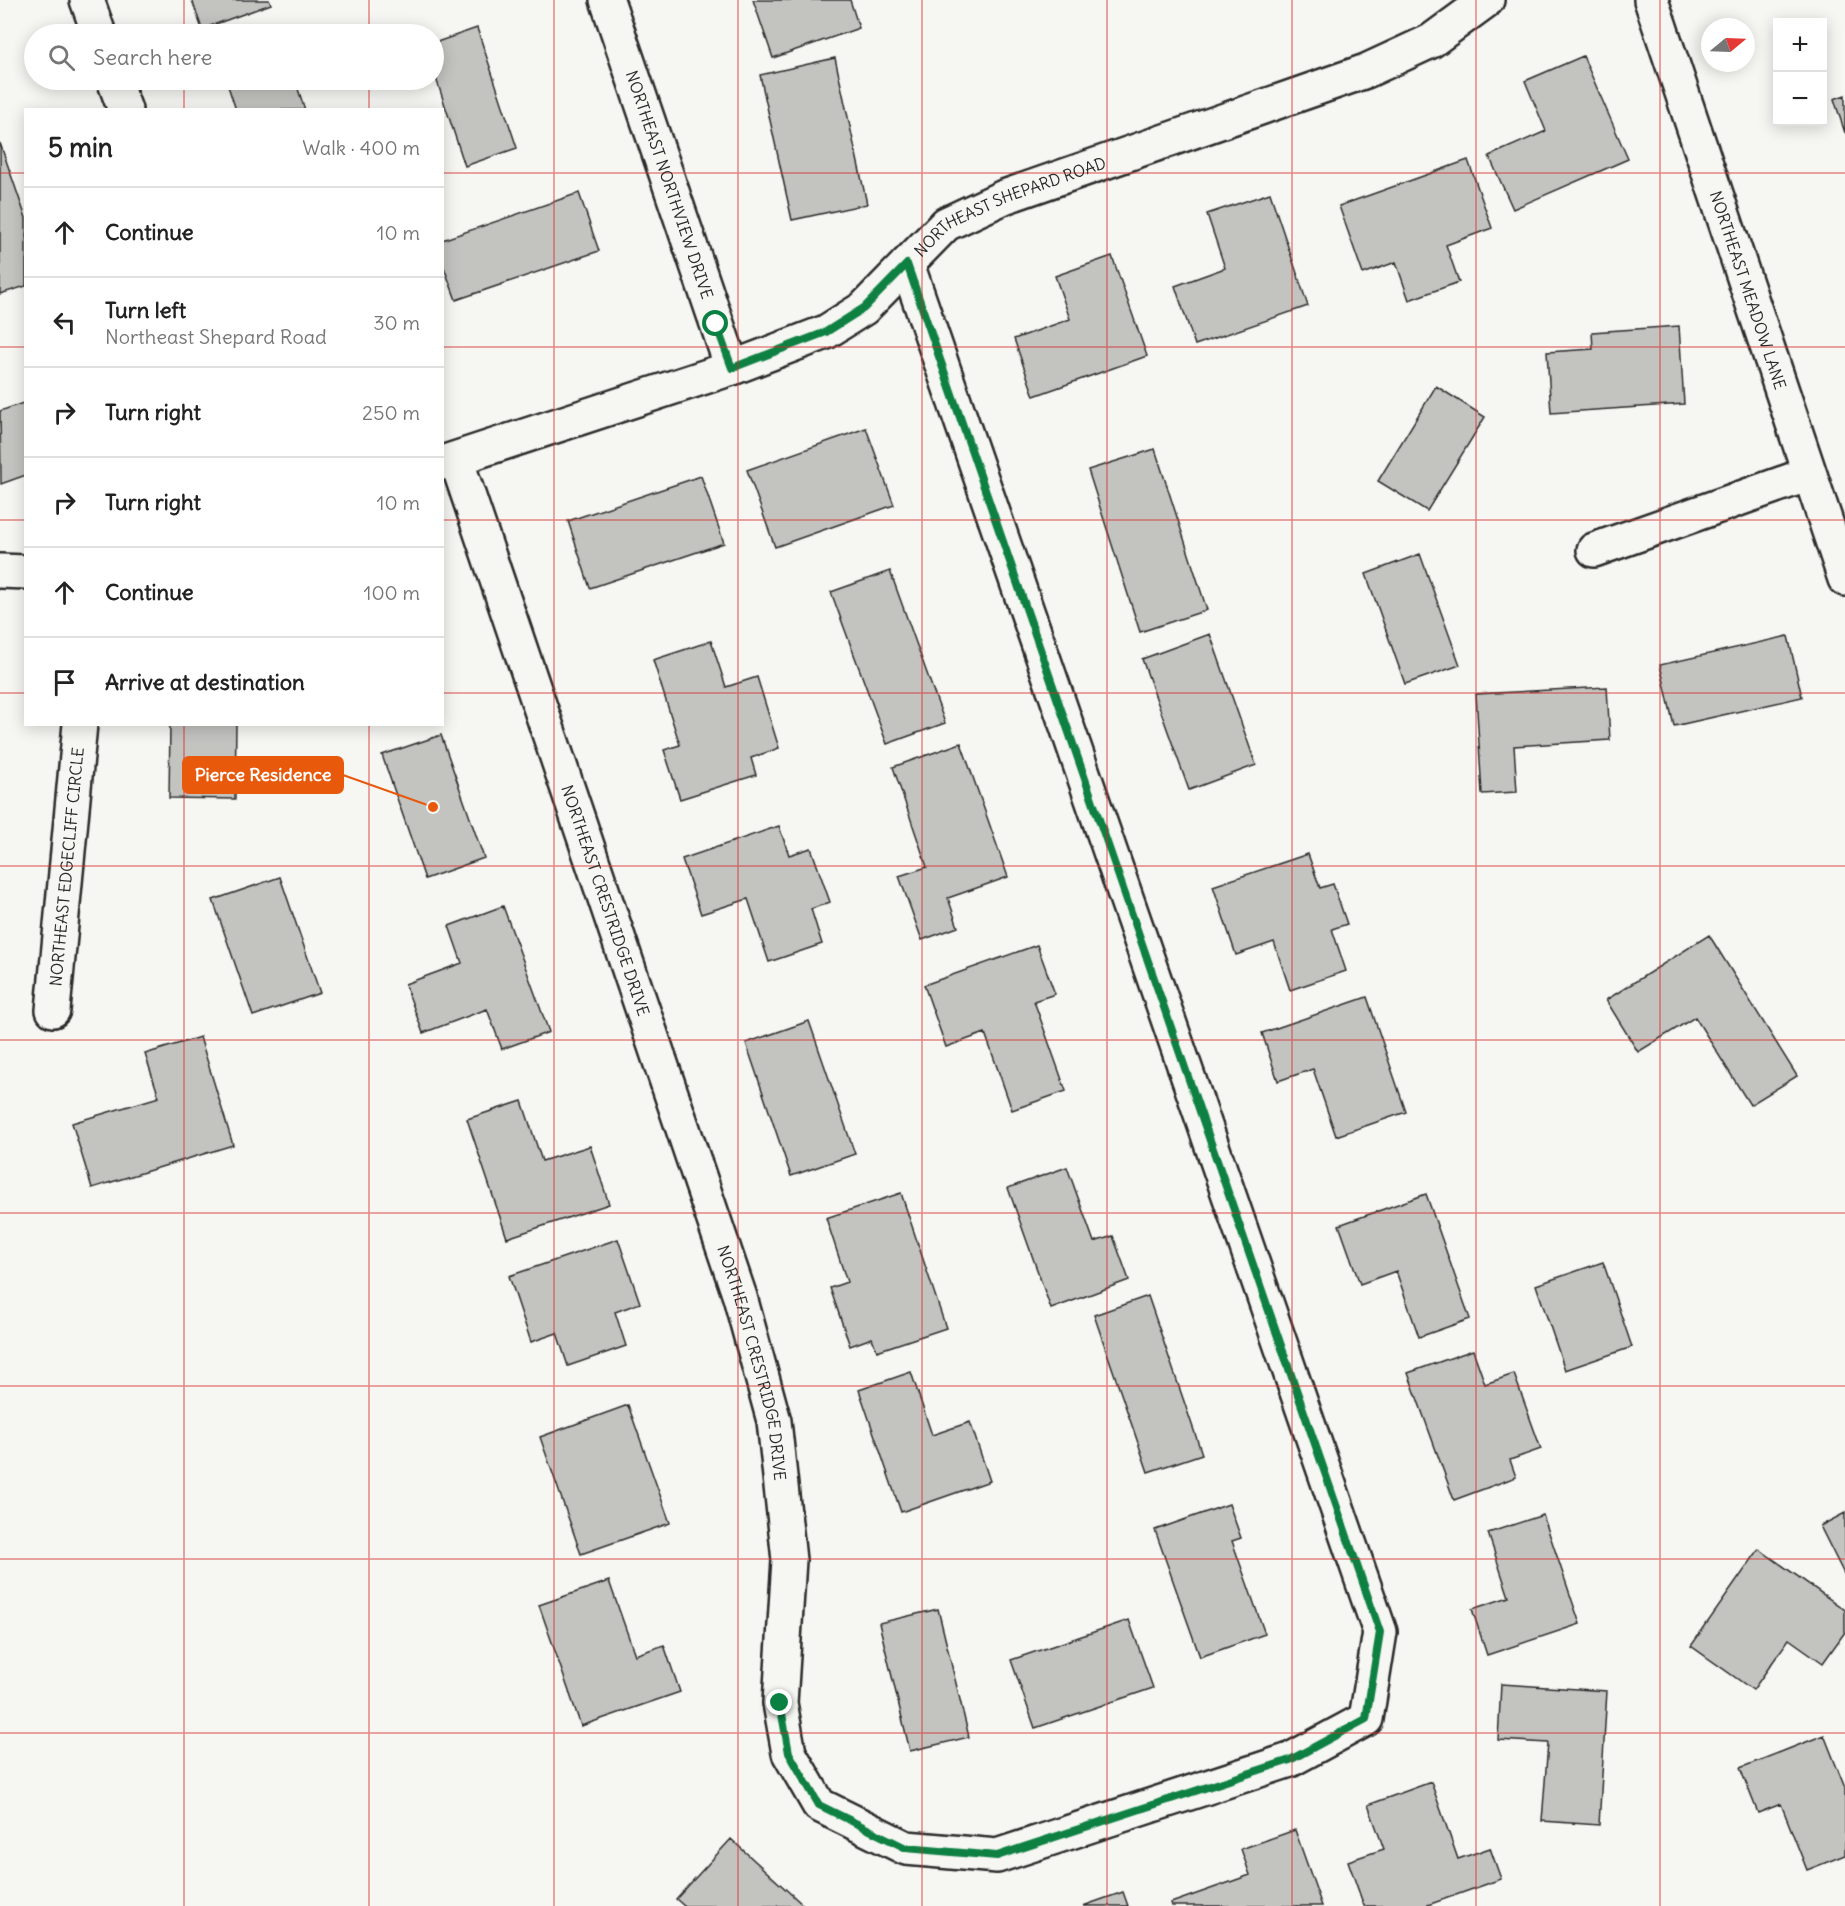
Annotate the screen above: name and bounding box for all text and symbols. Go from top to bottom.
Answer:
north arrow [1701,18,1755,72]
map controls [1773,18,1827,126]
button: + [1773,18,1827,72]
search box [24,24,444,90]
icon: search [45,41,78,74]
text: Search here [93,43,212,71]
street label: NORTHEAST NORTHVIEW DRIVE [622,68,718,301]
button: − [1773,72,1827,126]
text: 5 min [48,131,113,164]
text: Walk · 400 m [302,135,420,160]
street label: NORTHEAST SHEPARD ROAD [910,152,1109,261]
street label: NORTHEAST MEADOW LANE [1706,188,1791,392]
icon: ahead [48,216,81,249]
text: Continue [105,218,194,246]
text: 10 m [377,220,420,245]
text: Turn left [105,296,186,324]
icon: left [48,306,81,339]
text: 30 m [373,310,420,335]
route start [702,310,728,336]
text: Northeast Shepard Road [105,324,327,349]
icon: right [48,396,81,429]
text: Turn right [105,398,201,426]
text: 250 m [362,400,420,425]
icon: right [48,486,81,519]
text: Turn right [105,488,201,516]
text: 10 m [377,490,420,515]
icon: ahead [48,576,81,609]
text: Continue [105,578,194,606]
text: 100 m [363,580,420,605]
icon: arrive [48,666,81,699]
text: Arrive at destination [105,668,305,696]
street label: NORTHEAST EDGECLIFF CIRCLE [45,746,88,987]
callout: Pierce Residence [183,757,343,793]
text: Pierce Residence [195,763,332,786]
street label: NORTHEAST CRESTRIDGE DRIVE [557,782,654,1018]
street label: NORTHEAST CRESTRIDGE DRIVE [713,1243,790,1482]
route end [766,1689,792,1715]

